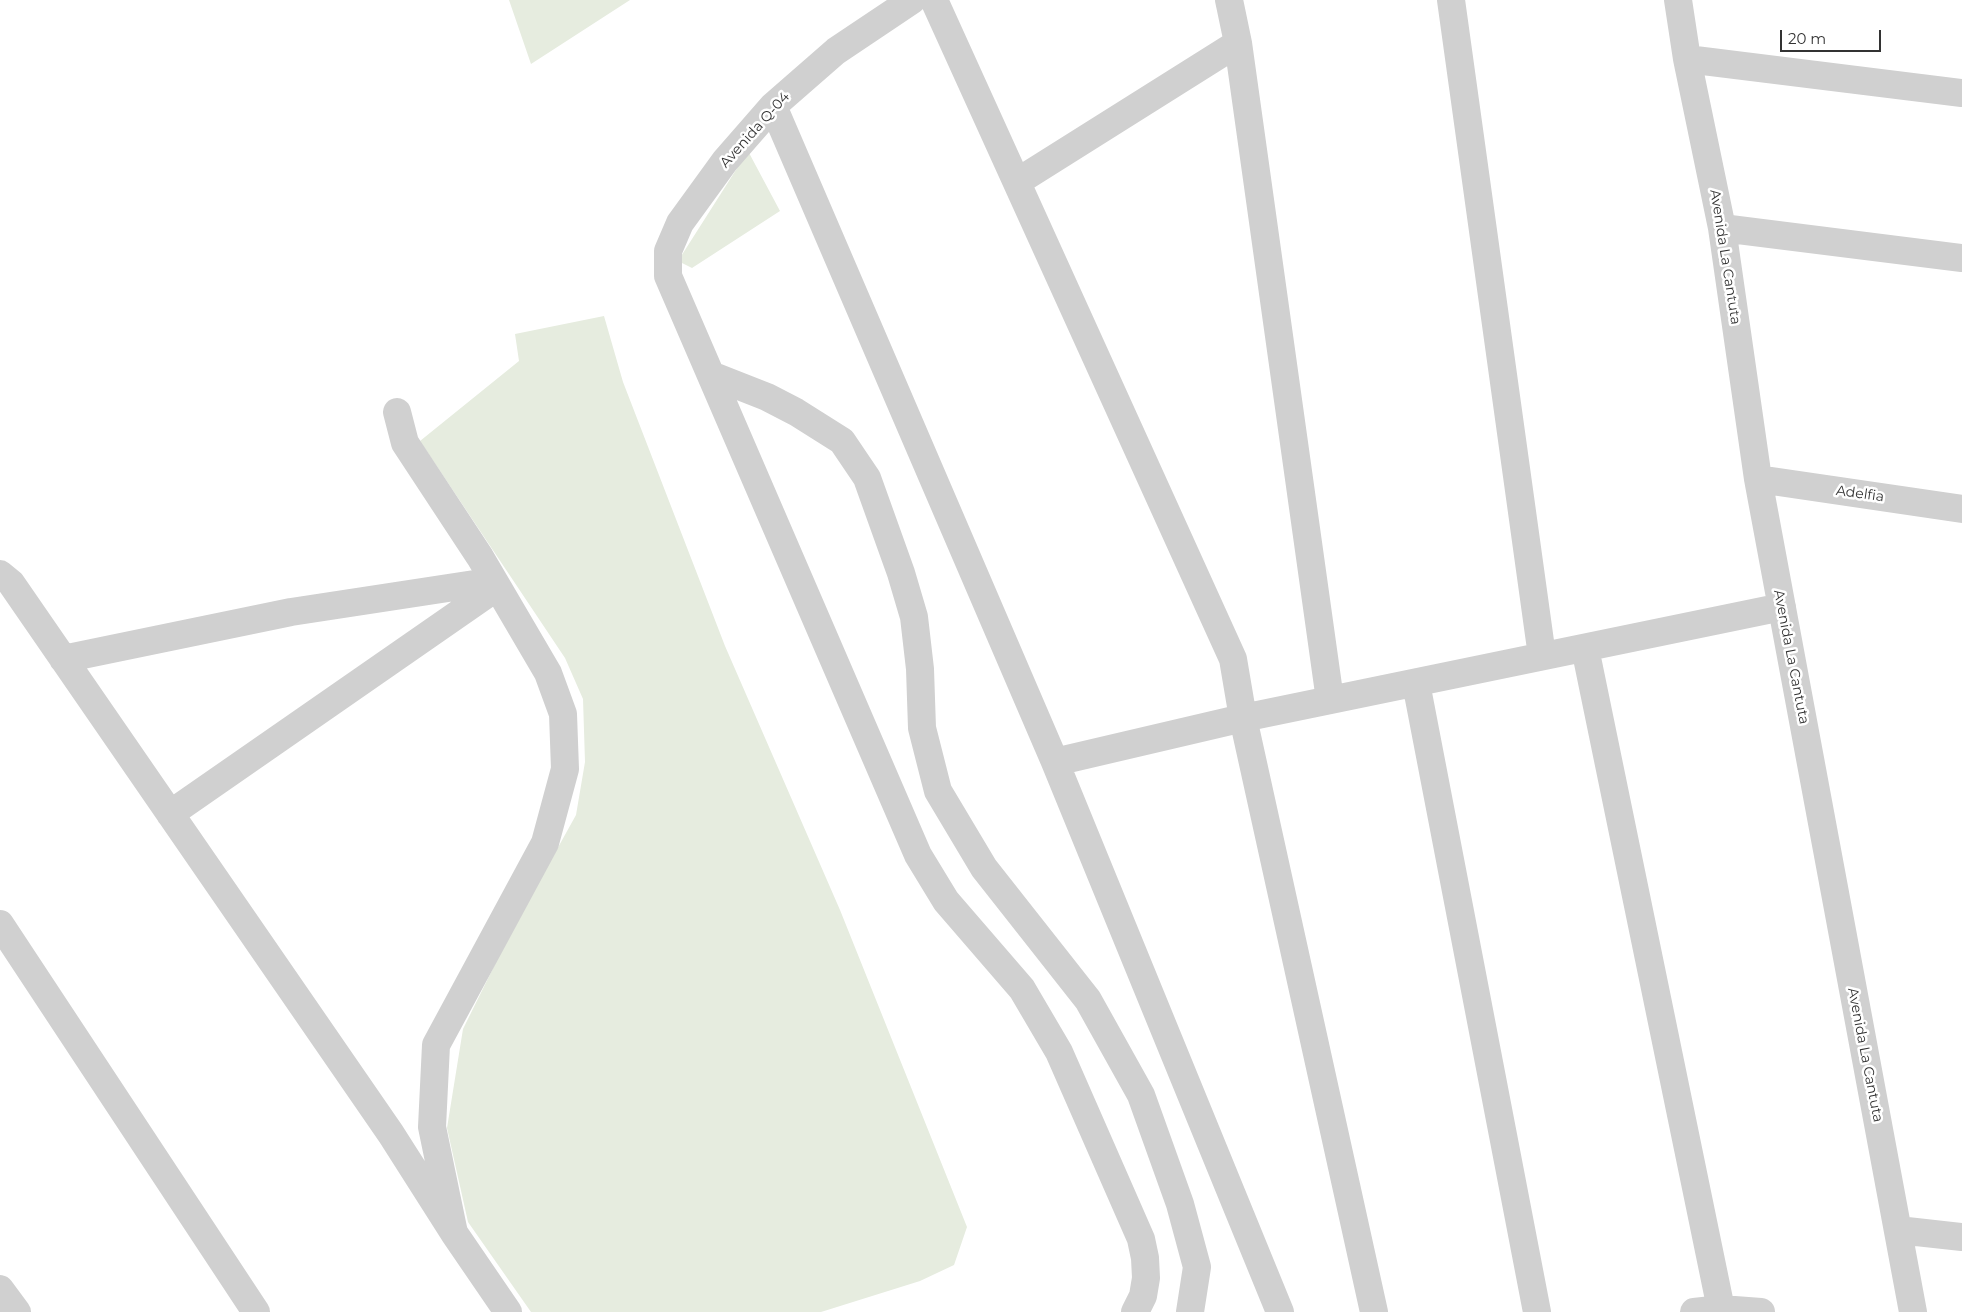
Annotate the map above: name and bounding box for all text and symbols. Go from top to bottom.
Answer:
scale bar [1782,20,1883,52]
text: 20 m [1788,29,1826,48]
street label: Avenida Q-04 [717,89,793,171]
street label: Avenida La Cantuta [1706,188,1744,326]
street label: Adelfia [1835,482,1885,506]
street label: Avenida La Cantuta [1770,588,1812,726]
street label: Avenida La Cantuta [1844,986,1886,1124]

